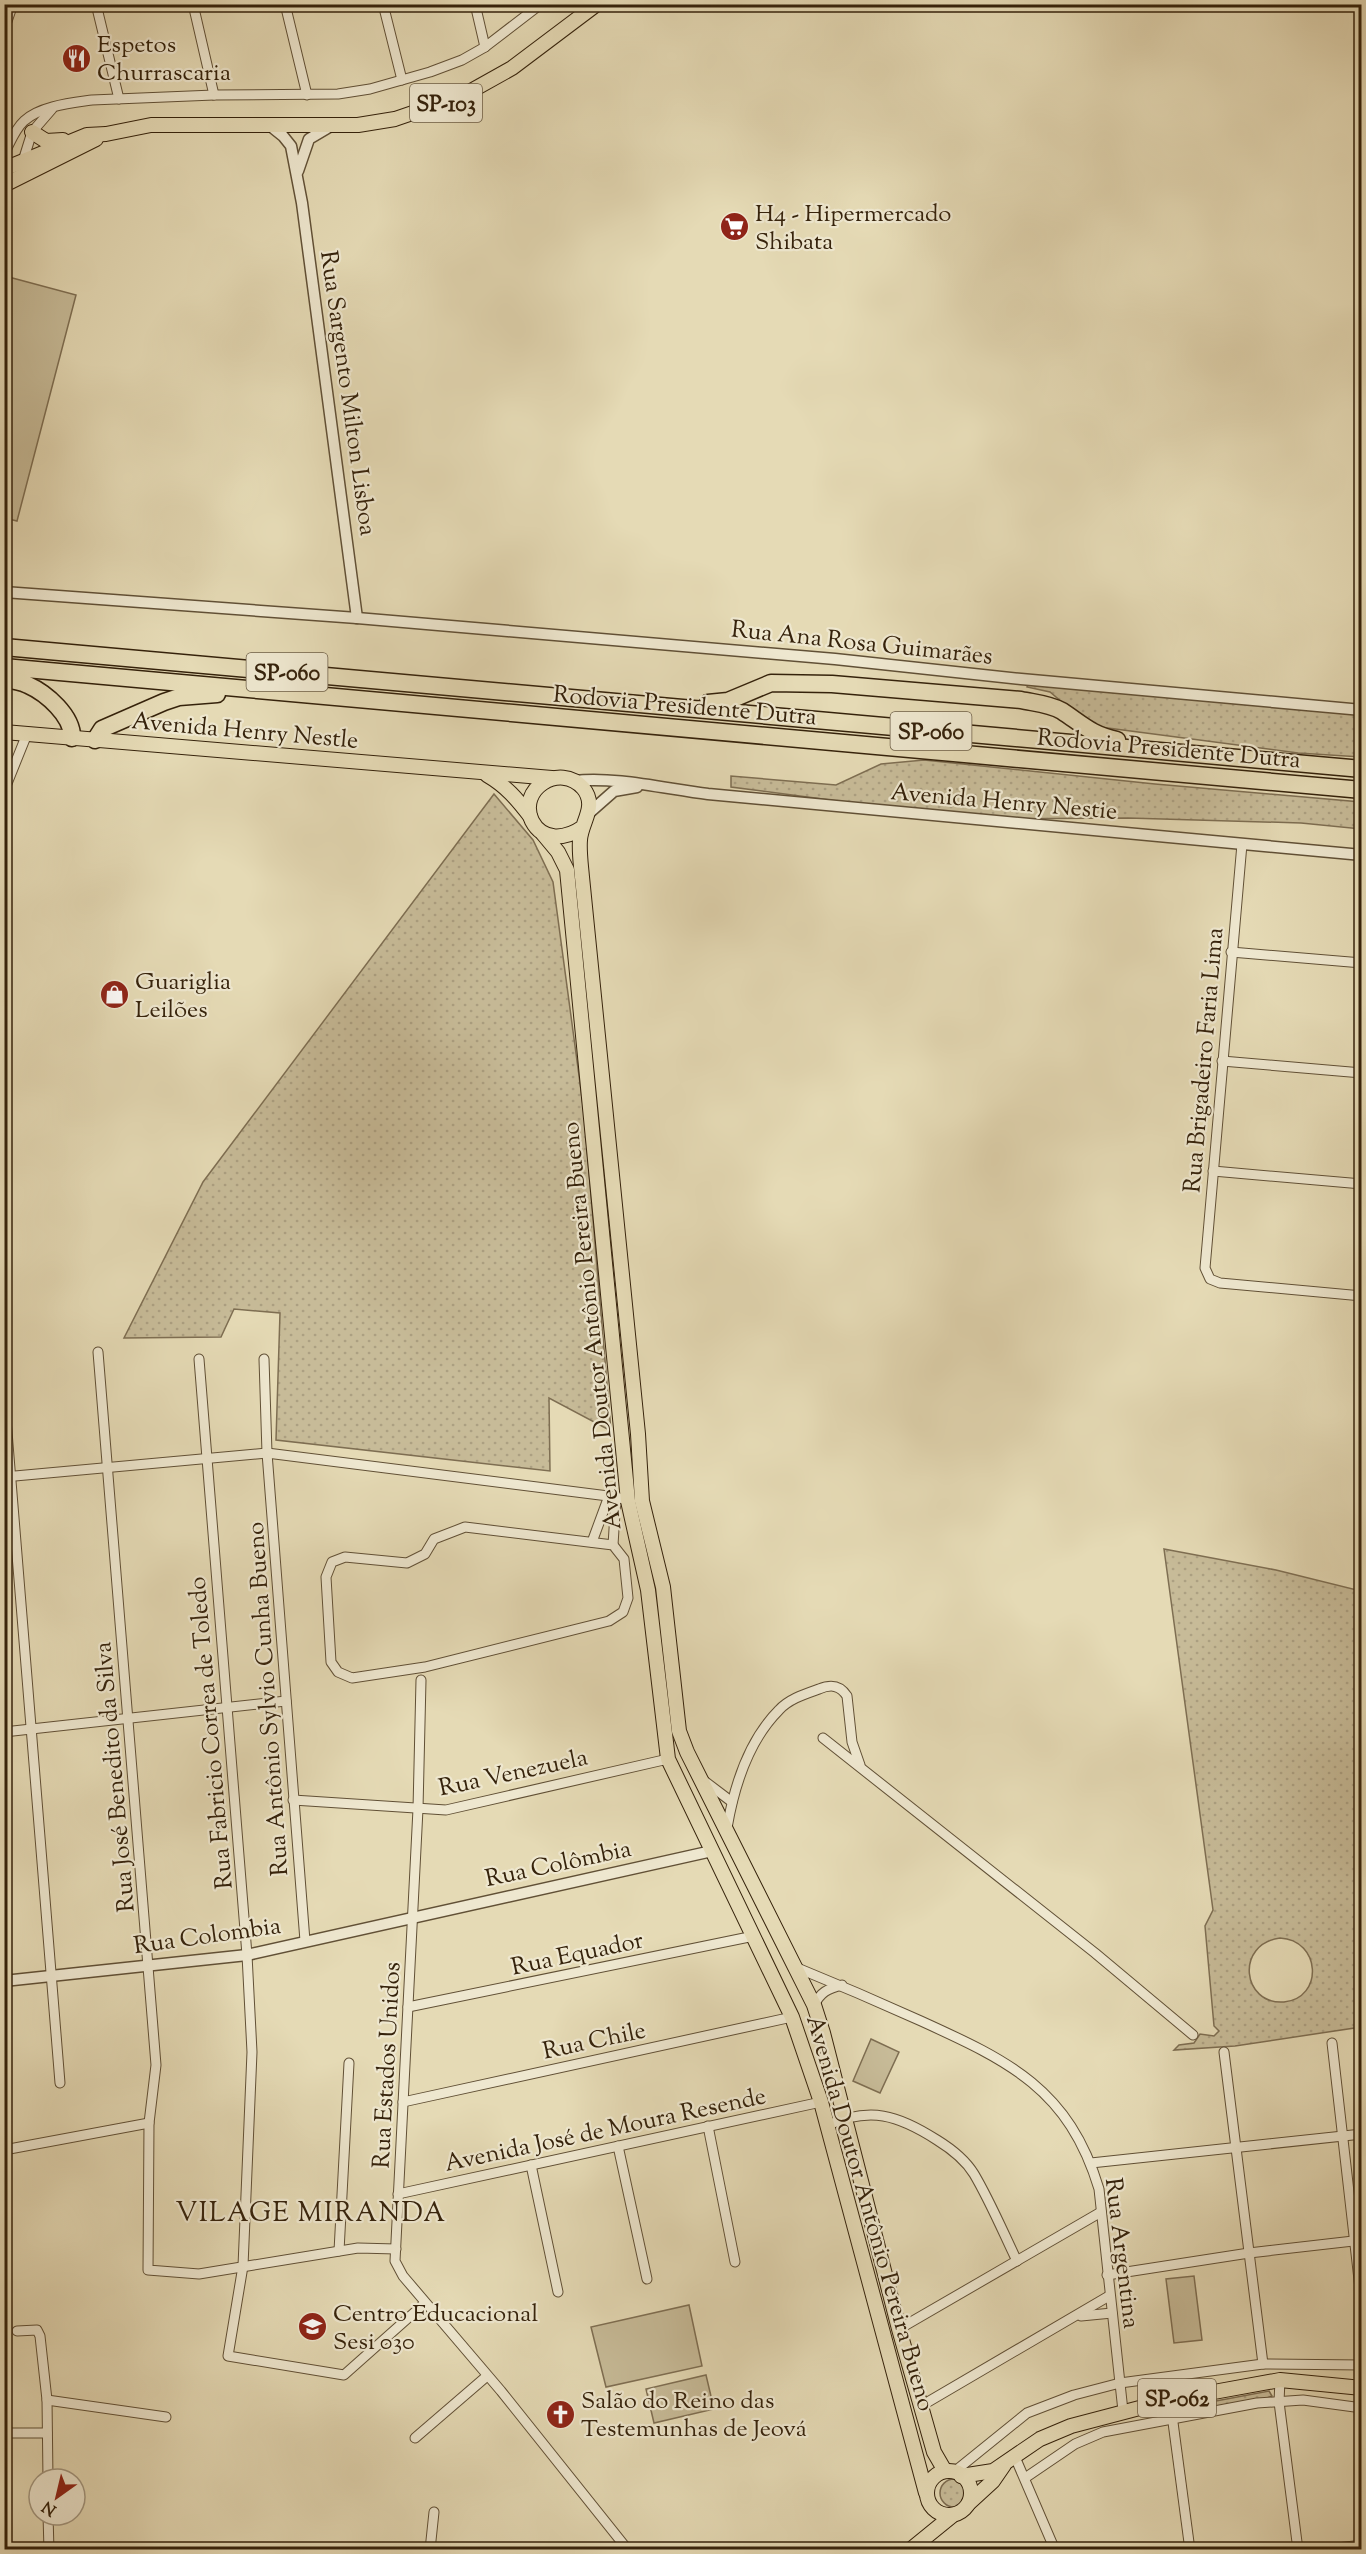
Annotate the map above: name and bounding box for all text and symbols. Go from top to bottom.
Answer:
place label: Espetos Churrascaria [97,29,231,91]
restaurant icon: Espetos Churrascaria [60,42,92,74]
road number: SP-103 [410,84,482,122]
place label: H4 - Hipermercado Shibata [755,198,951,260]
supermarket icon: H4 - Hipermercado Shibata [718,211,750,243]
street label: Rua Sargento Milton Lisboa [310,249,384,538]
street label: Rua Ana Rosa Guimarães [729,613,994,675]
road number: SP-060 [246,653,328,691]
street label: Rodovia Presidente Dutra [552,679,818,735]
street label: Avenida Henry Nestle [130,705,360,759]
road number: SP-060 [890,712,972,750]
street label: Rodovia Presidente Dutra [1036,722,1302,778]
street label: Avenida Henry Nestie [889,776,1119,830]
street label: Rua Brigadeiro Faria Lima [1176,926,1234,1194]
place label: Guariglia Leilões [135,966,231,1028]
shop icon: Guariglia Leilões [98,979,130,1011]
street label: Avenida Doutor Antônio Pereira Bueno [555,1120,631,1531]
street label: Rua Antônio Sylvio Cunha Bueno [240,1521,298,1877]
street label: Rua Fabricio Correa de Toledo [181,1575,243,1890]
street label: Rua José Benedito da Silva [87,1640,145,1914]
street label: Rua Venezuela [436,1742,591,1806]
street label: Rua Colômbia [482,1833,635,1897]
street label: Rua Colombia [131,1910,283,1964]
street label: Rua Equador [508,1924,647,1986]
street label: Rua Estados Unidos [366,1961,410,2169]
street label: Avenida Doutor Antônio Pereira Bueno [796,2012,942,2415]
street label: Rua Chile [540,2014,649,2069]
street label: Avenida José de Moura Resende [442,2080,769,2182]
street label: Rua Argentina [1095,2176,1147,2331]
district label: VILAGE MIRANDA [175,2195,447,2234]
place label: Centro Educacional Sesi 030 [333,2298,538,2360]
school or university icon: Centro Educacional Sesi 030 [296,2311,328,2343]
road number: SP-062 [1138,2379,1216,2417]
place label: Salão do Reino das Testemunhas de Jeová [581,2385,807,2447]
church icon: Salão do Reino das Testemunhas de Jeová [544,2398,576,2430]
north arrow [27,2467,87,2527]
text: N [38,2494,62,2520]

